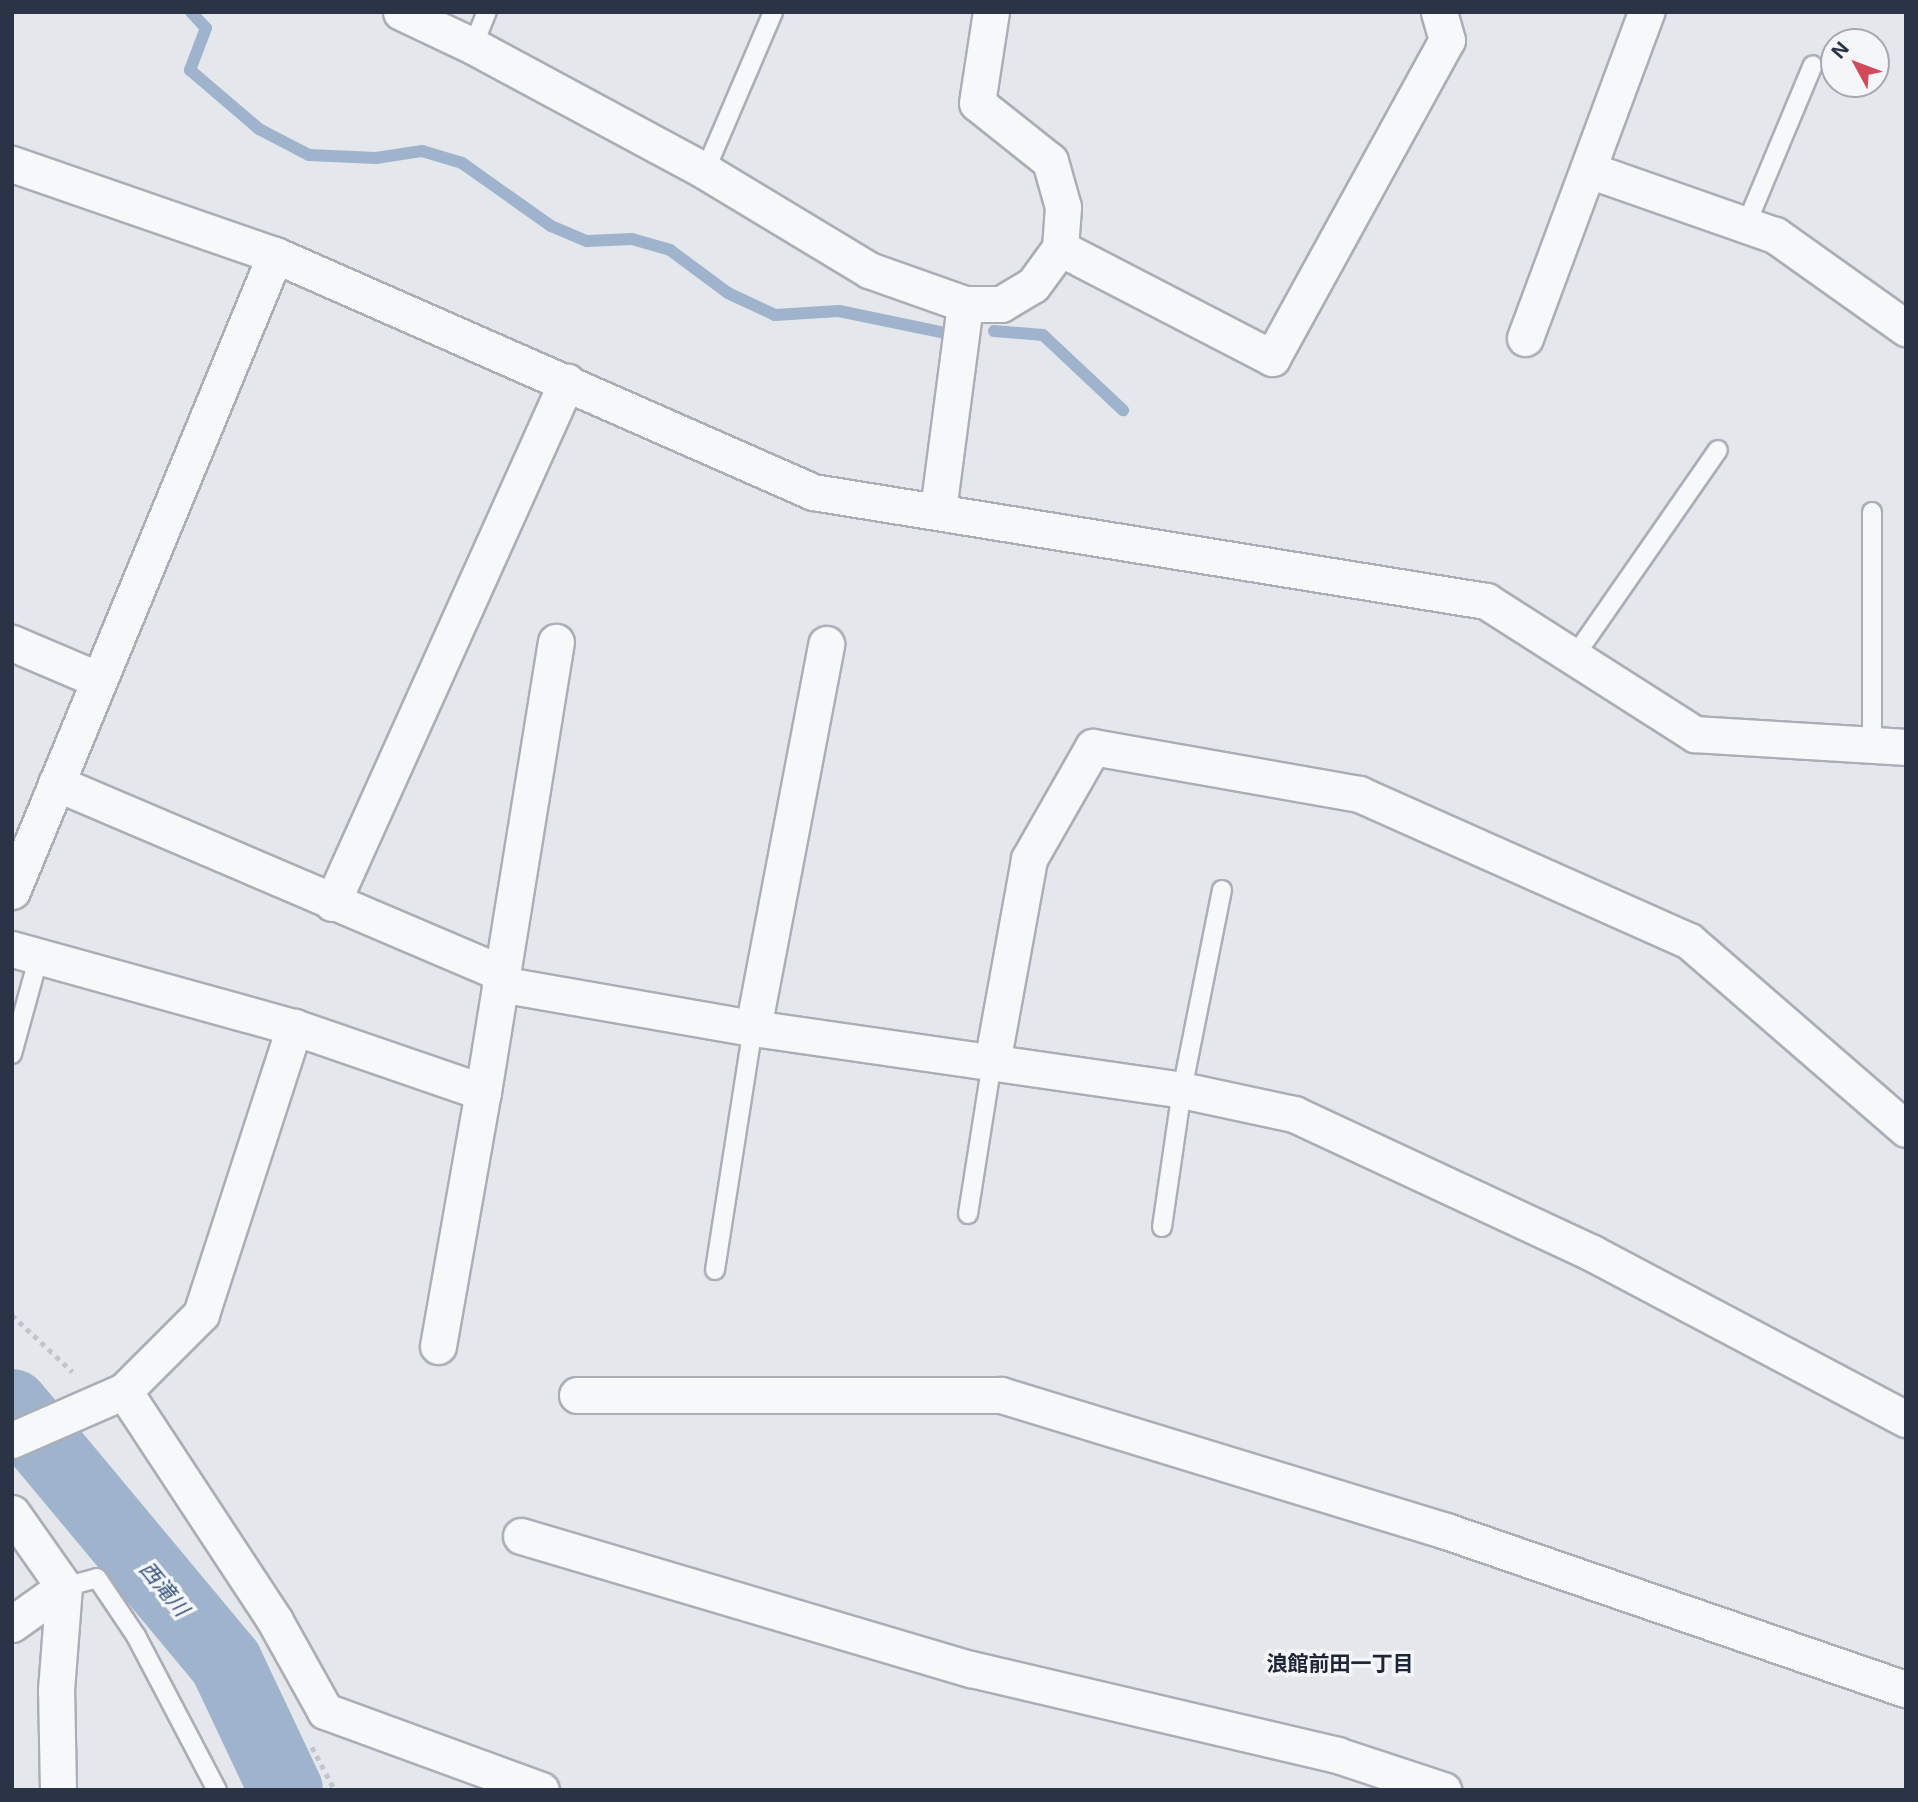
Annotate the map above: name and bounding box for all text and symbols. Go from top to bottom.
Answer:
north arrow [1820,28,1890,98]
text: N [1827,37,1854,63]
water label: 西滝川 [134,1557,194,1621]
district label: 浪館前田一丁目 [1267,1651,1413,1677]

